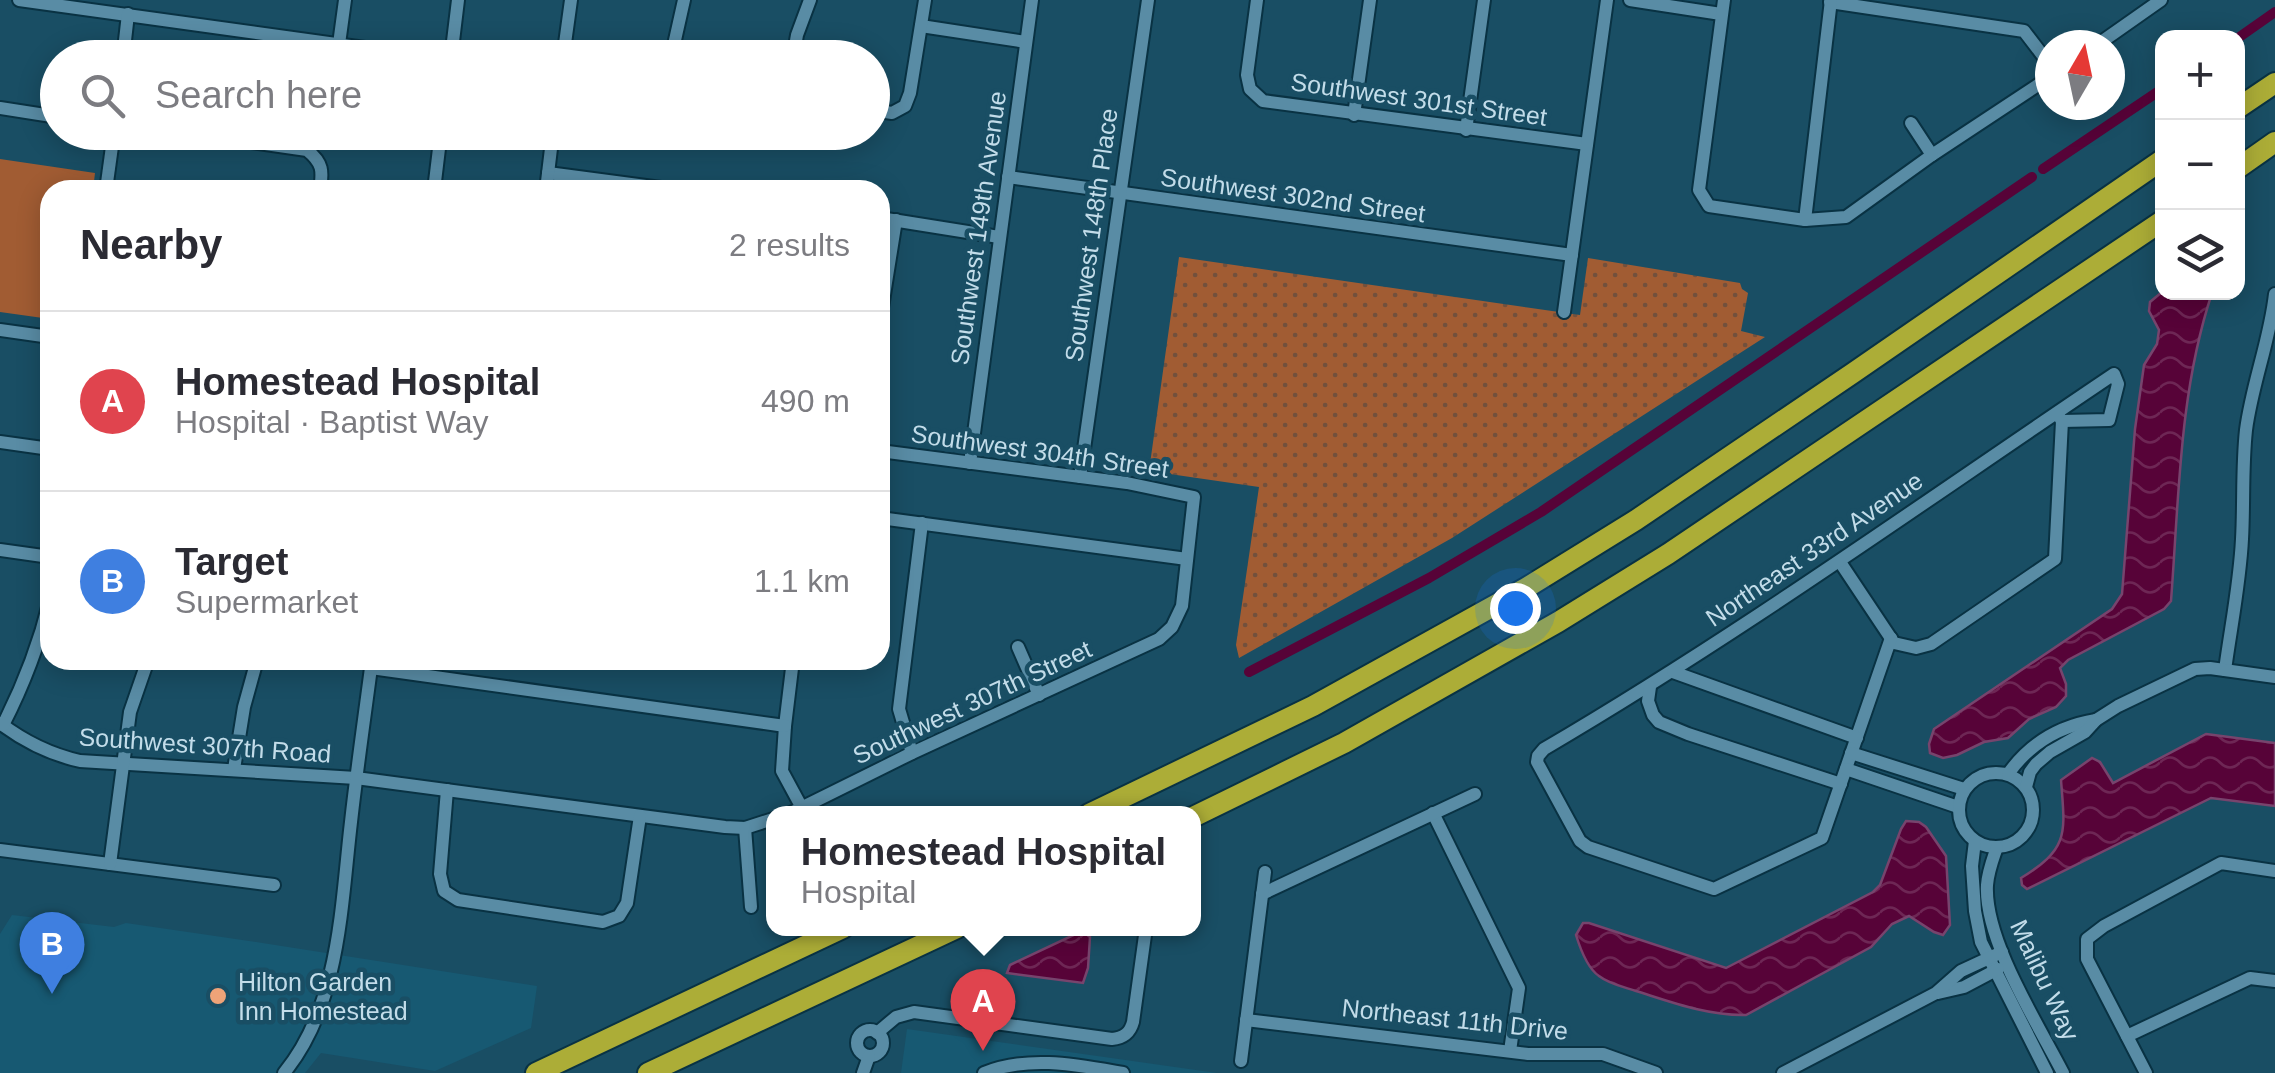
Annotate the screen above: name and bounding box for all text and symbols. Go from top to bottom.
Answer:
north arrow [2035,30,2125,120]
map controls [2155,30,2245,300]
button: + [2155,30,2245,120]
search box [40,40,890,150]
street label: Southwest 301st Street [1289,67,1549,131]
icon: search [75,68,130,123]
text: Search here [155,74,362,116]
street label: Southwest 149th Avenue [945,89,1011,367]
street label: Southwest 148th Place [1059,106,1123,364]
button: − [2155,120,2245,210]
street label: Southwest 302nd Street [1159,163,1427,227]
button: layers [2155,210,2245,300]
text: Nearby [80,221,222,268]
text: 2 results [729,227,850,263]
text: Homestead Hospital [175,361,540,403]
text: A [101,383,124,419]
text: 490 m [761,383,850,419]
text: Hospital · Baptist Way [175,404,489,440]
street label: Southwest 304th Street [909,419,1171,483]
street label: Northeast 33rd Avenue [1700,466,1928,632]
text: Target [175,541,288,583]
text: B [101,563,124,599]
text: 1.1 km [754,563,850,599]
your location [1490,583,1541,634]
text: Supermarket [175,584,358,620]
street label: Southwest 307th Street [848,634,1096,770]
street label: Southwest 307th Road [78,722,332,768]
popup [766,806,1201,936]
text: Homestead Hospital [801,831,1166,873]
text: Hospital [801,874,916,910]
pin: B [20,912,84,994]
street label: Malibu Way [2005,915,2085,1045]
place label: Hilton Garden Inn Homestead [238,968,408,1025]
pin: A [950,968,1016,1051]
marker: Hilton Garden Inn Homestead [207,985,229,1007]
street label: Northeast 11th Drive [1340,993,1570,1045]

